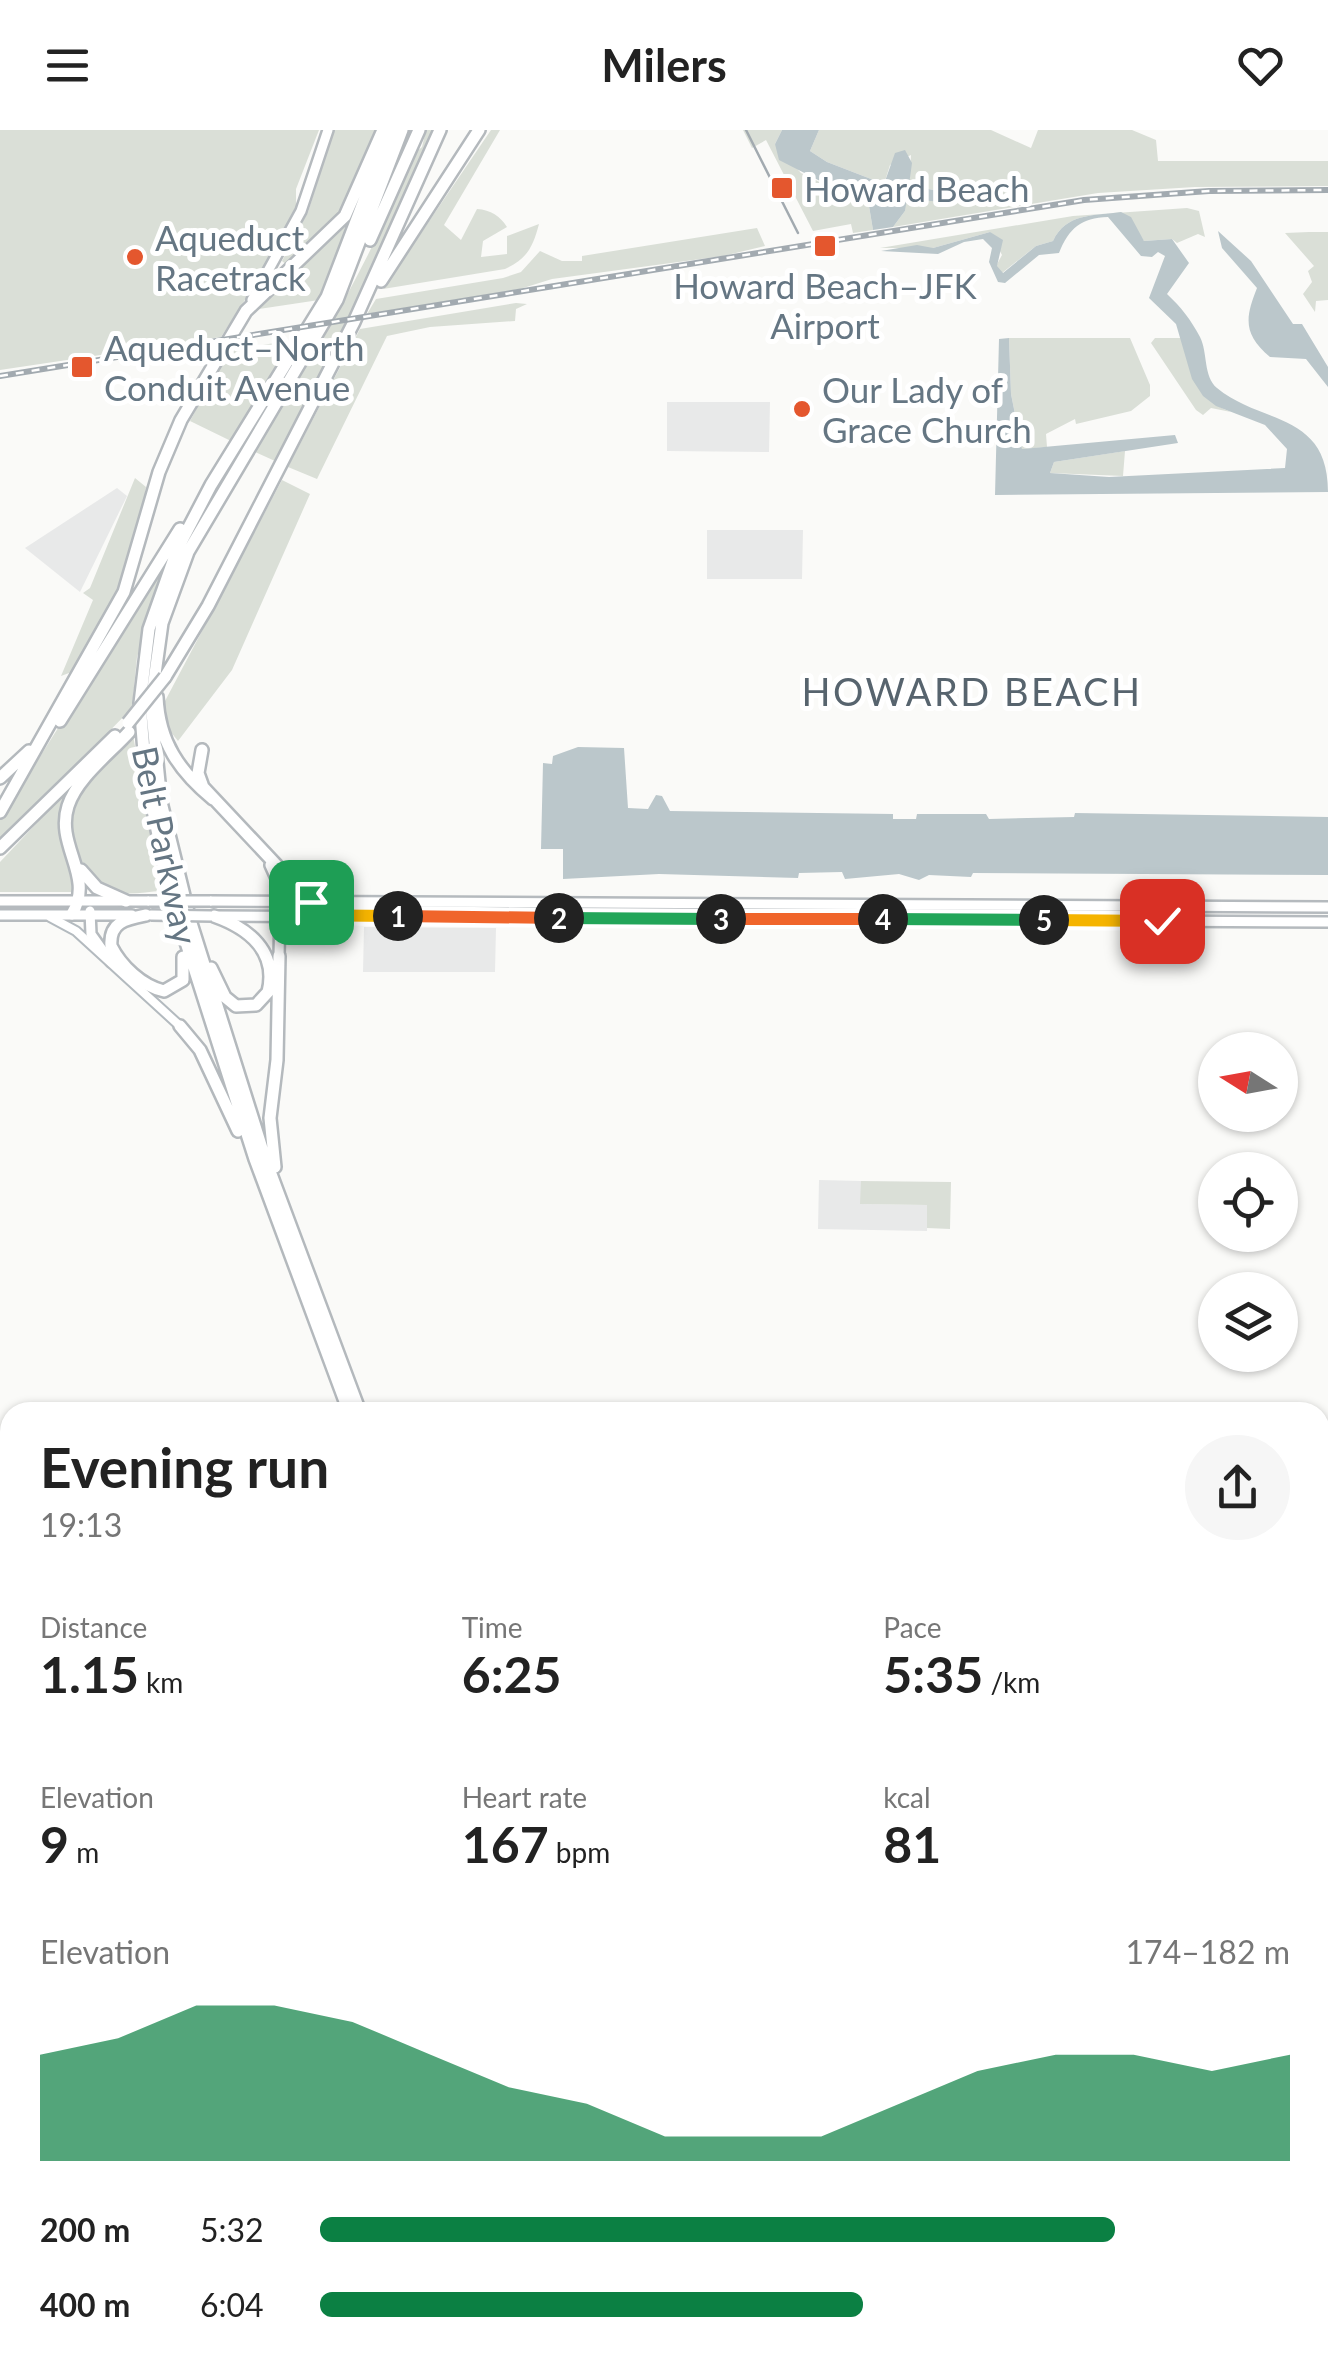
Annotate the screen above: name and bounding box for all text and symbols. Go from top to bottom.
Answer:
icon: menu [40,38,95,93]
text: Milers [601,38,727,92]
icon: heart [1233,38,1288,93]
place label: Howard Beach [804,167,1030,209]
marker: Howard Beach [769,175,795,201]
place label: Aqueduct Racetrack [155,216,306,298]
marker: Howard Beach–JFK Airport [812,233,838,259]
marker: Aqueduct Racetrack [124,246,146,268]
place label: Howard Beach–JFK Airport [673,264,978,346]
place label: Aqueduct–North Conduit Avenue [104,326,364,408]
marker: Aqueduct–North Conduit Avenue [69,354,95,380]
place label: Our Lady of Grace Church [822,368,1032,450]
marker: Our Lady of Grace Church [791,398,813,420]
district label: HOWARD BEACH [802,668,1142,714]
street label: Belt Parkway [125,742,207,948]
pin [269,860,354,945]
icon: arrive [284,875,339,930]
pin [1120,879,1205,964]
pin: 1 [373,891,423,941]
pin: 2 [534,893,584,943]
pin: 3 [696,894,746,944]
pin: 4 [858,894,908,944]
icon: check [1135,894,1190,949]
pin: 5 [1019,895,1069,945]
text: 1 [390,899,406,933]
text: 2 [551,901,567,935]
text: 3 [713,902,729,936]
text: 4 [875,902,891,936]
text: 5 [1036,903,1052,937]
north arrow [1198,1032,1298,1132]
map controls [1198,1032,1298,1372]
button: locate [1198,1152,1298,1252]
button: layers [1198,1272,1298,1372]
text: Evening run [40,1434,329,1500]
button: share [1185,1435,1290,1540]
text: 19:13 [40,1505,122,1544]
text: Distance [40,1610,147,1644]
text: Time [462,1610,523,1644]
text: Pace [883,1610,942,1644]
text: 1.15 [40,1644,139,1704]
text: 6:25 [462,1644,562,1704]
text: 5:35 [883,1644,983,1704]
text: km [139,1665,183,1699]
text: /km [983,1665,1040,1699]
text: Elevation [40,1780,154,1814]
text: Heart rate [462,1780,587,1814]
text: kcal [883,1780,931,1814]
text: 9 [40,1814,69,1874]
text: 167 [462,1814,549,1874]
text: 81 [883,1814,941,1874]
text: m [69,1835,99,1869]
text: bpm [549,1835,610,1869]
text: Elevation [40,1932,170,1971]
text: 174–182 m [1126,1932,1290,1971]
text: 200 m [40,2210,130,2249]
text: 5:32 [200,2210,264,2249]
text: 400 m [40,2285,130,2324]
text: 6:04 [200,2285,264,2324]

